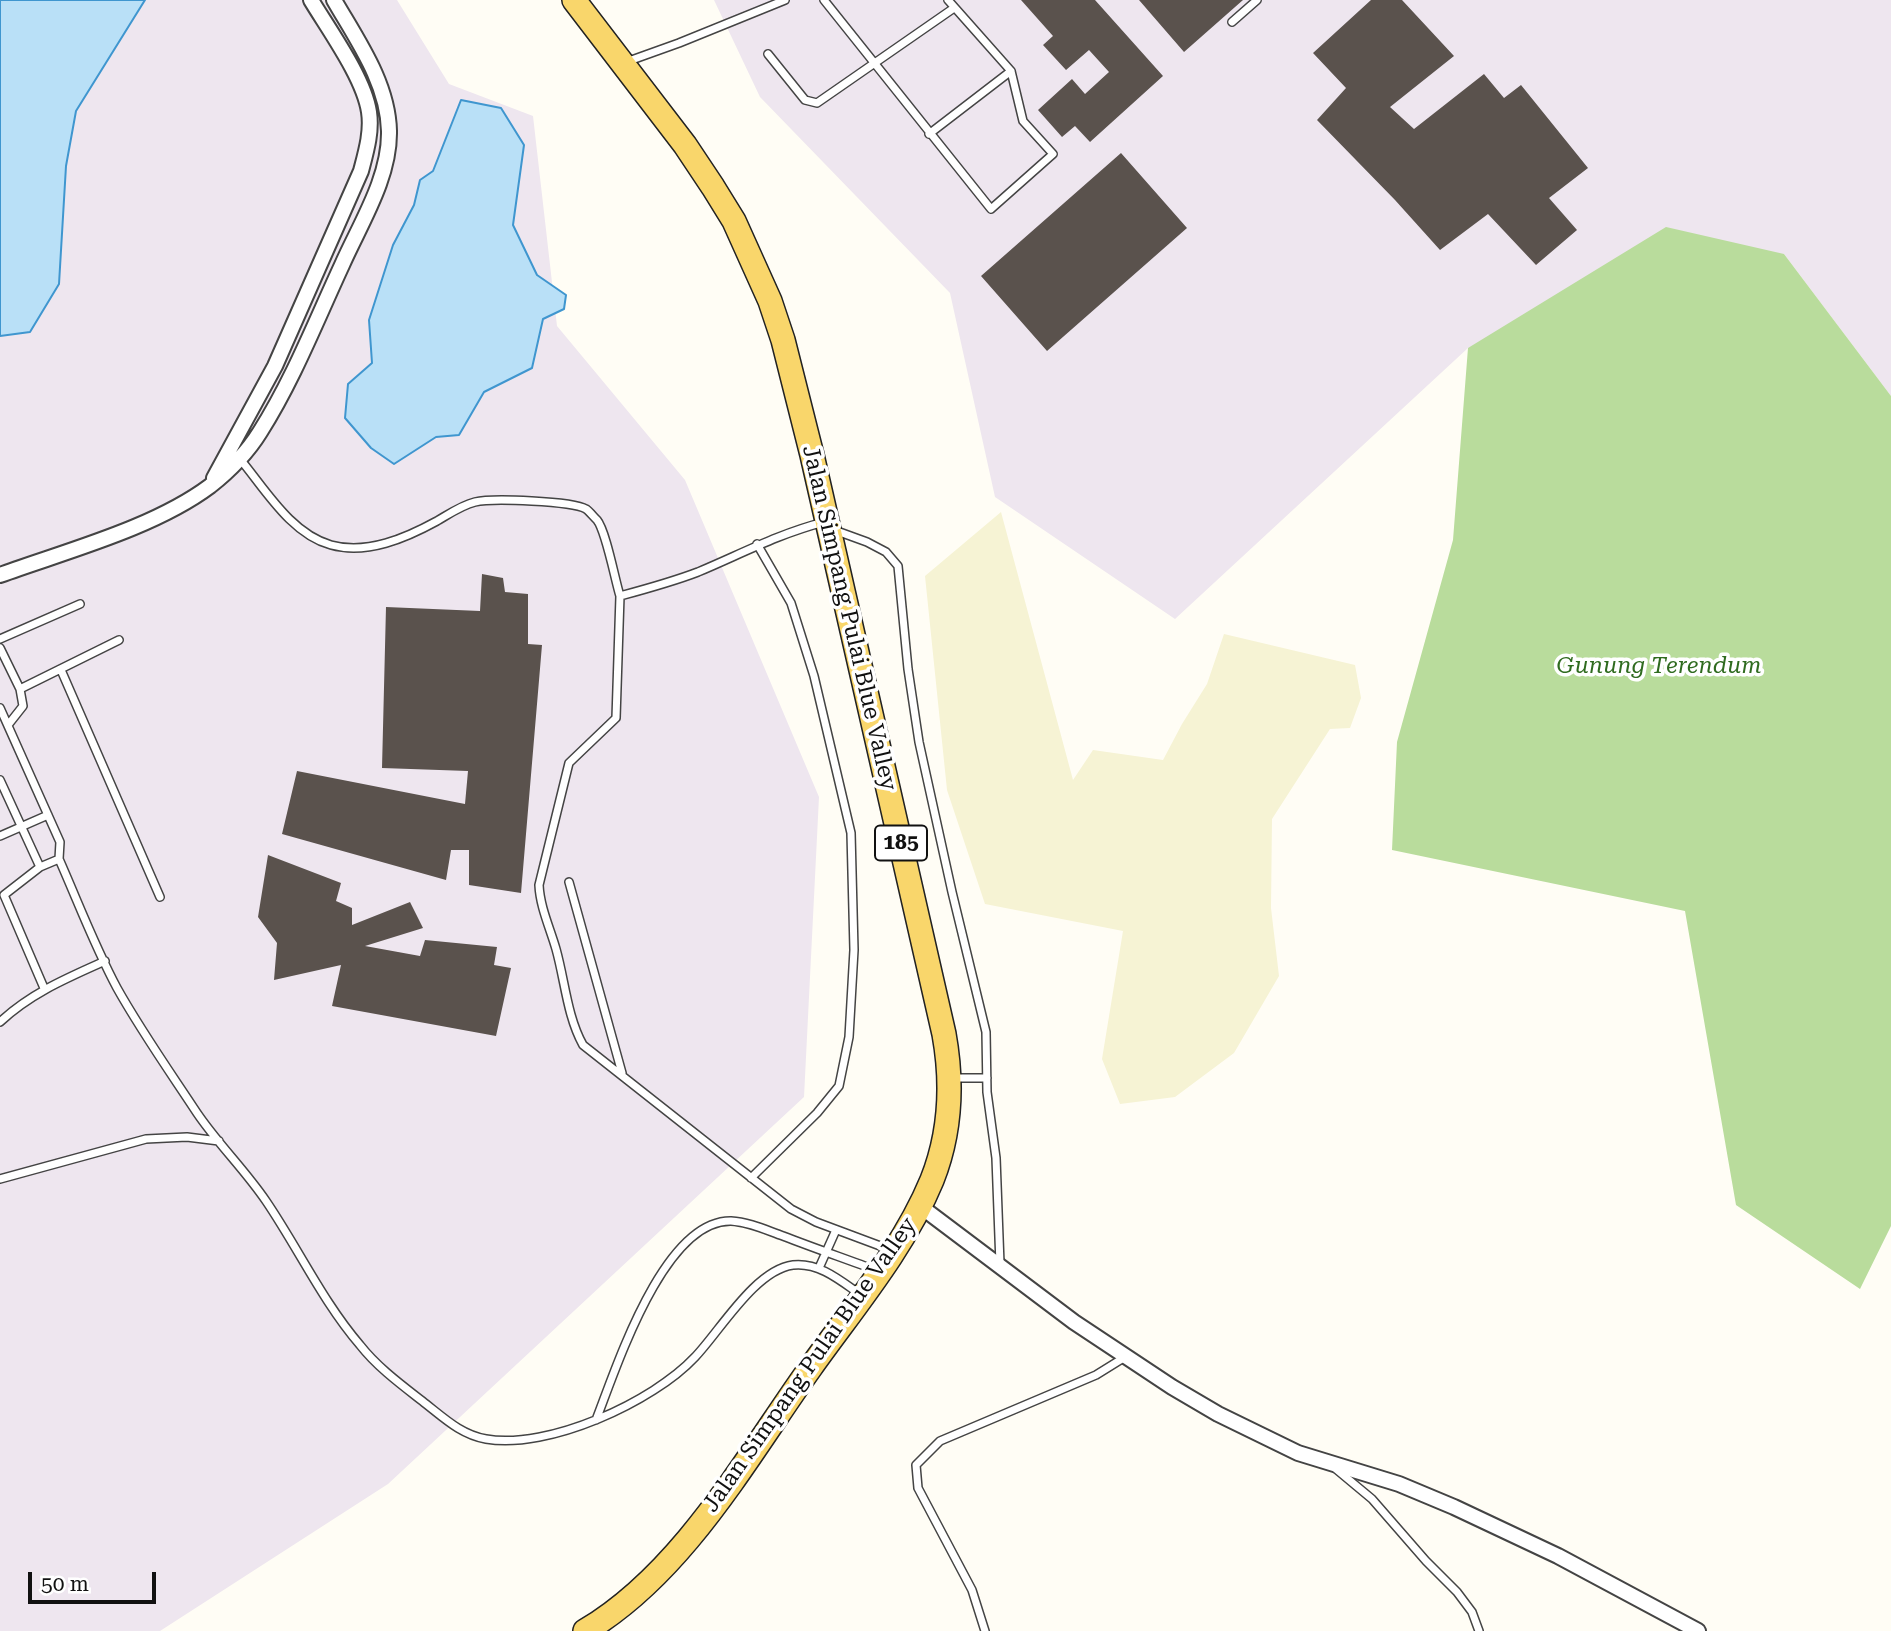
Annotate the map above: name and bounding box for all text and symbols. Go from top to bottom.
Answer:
street label: Jalan Simpang Pulai Blue Valley [796,443,902,793]
park label: Gunung Terendum [1557,652,1761,680]
road number: 185 [875,826,927,860]
street label: Jalan Simpang Pulai Blue Valley [697,1212,923,1518]
scale bar [32,1558,159,1602]
text: 50 m [41,1572,89,1596]

